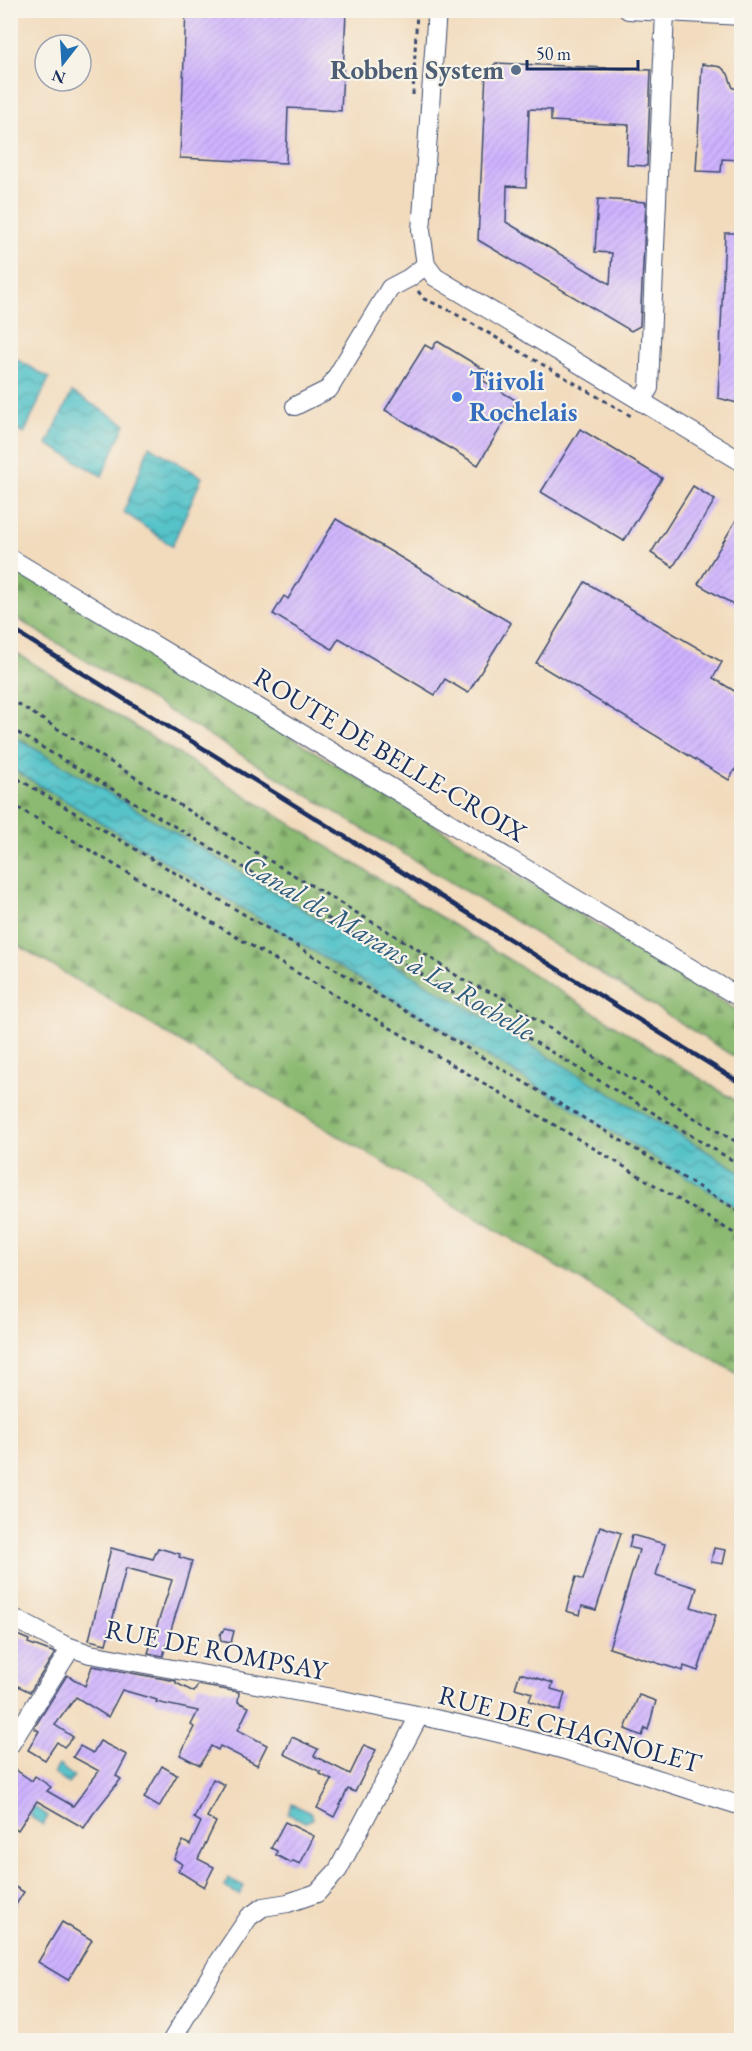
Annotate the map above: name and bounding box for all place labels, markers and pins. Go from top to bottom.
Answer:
place label: Robben System [330,52,504,87]
marker: Robben System [509,63,523,77]
place label: Tiivoli Rochelais [469,363,578,429]
marker: Tiivoli Rochelais [450,390,464,404]

